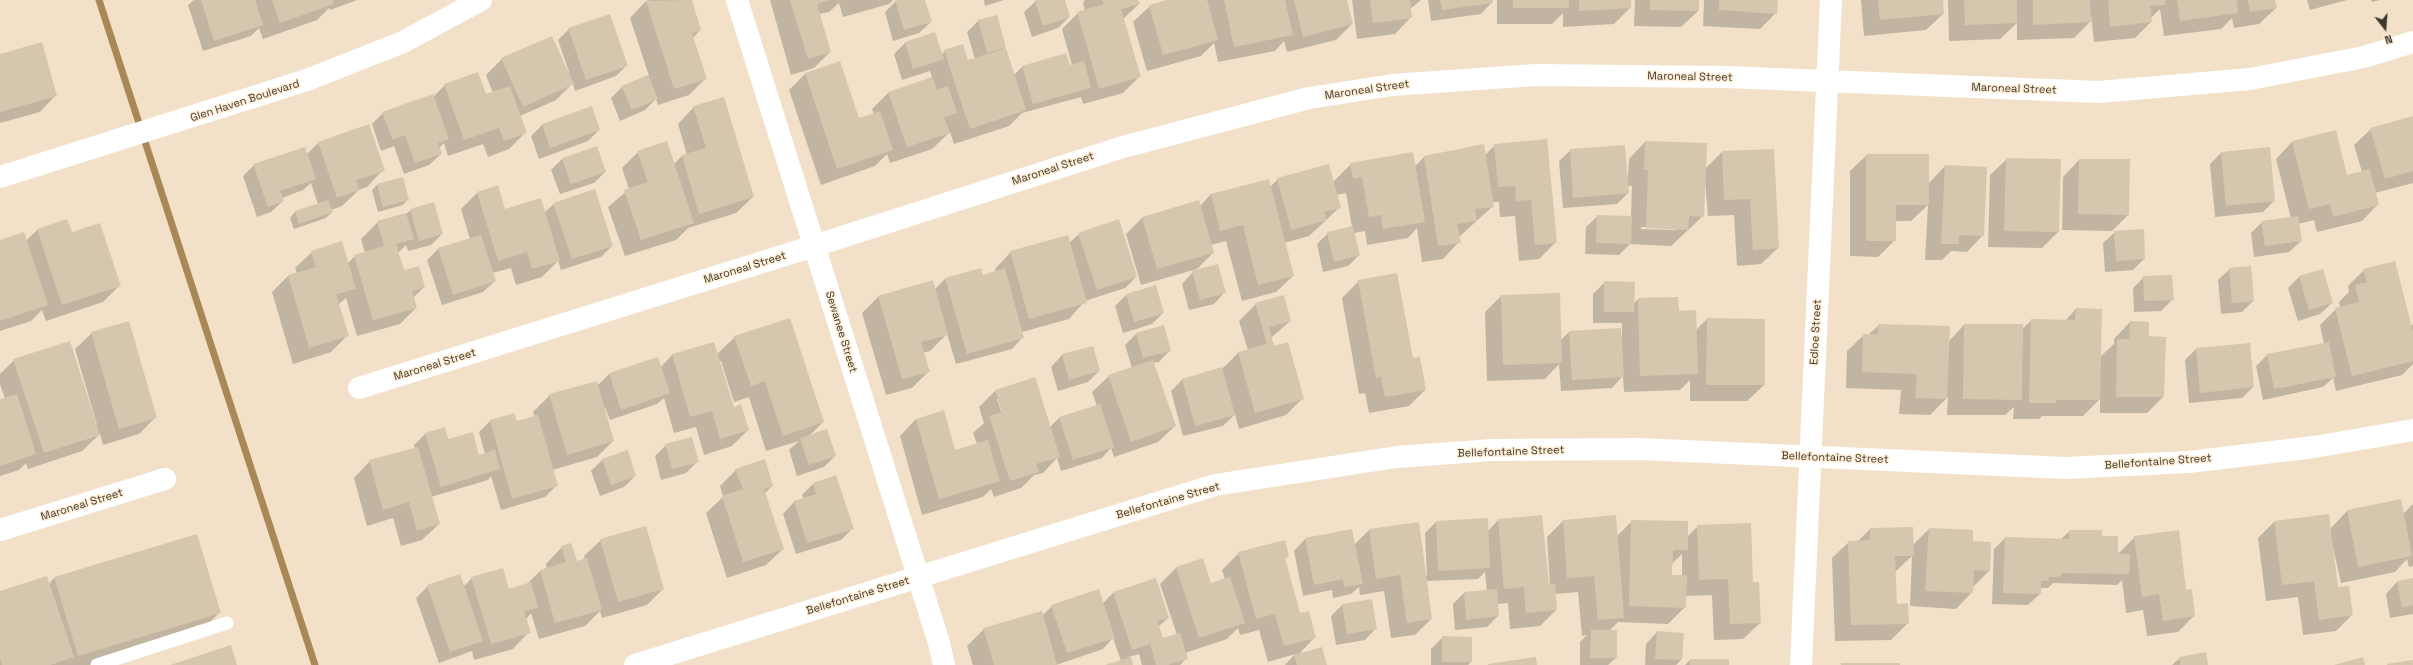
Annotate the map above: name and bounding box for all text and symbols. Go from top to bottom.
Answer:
north arrow [2365,8,2405,48]
text: N [2383,32,2394,47]
street label: Maroneal Street [1647,70,1733,84]
street label: Glen Haven Boulevard [189,77,301,125]
street label: Maroneal Street [1324,78,1410,102]
street label: Maroneal Street [1971,81,2057,97]
street label: Maroneal Street [1010,150,1096,188]
street label: Maroneal Street [702,249,788,287]
street label: Sewanee Street [822,290,860,374]
street label: Edloe Street [1808,299,1824,365]
street label: Maroneal Street [392,346,478,384]
street label: Bellefontaine Street [1457,444,1565,460]
street label: Bellefontaine Street [1781,450,1889,466]
street label: Bellefontaine Street [2104,452,2212,472]
street label: Bellefontaine Street [1115,480,1221,522]
street label: Maroneal Street [39,486,125,524]
street label: Bellefontaine Street [805,574,911,618]

